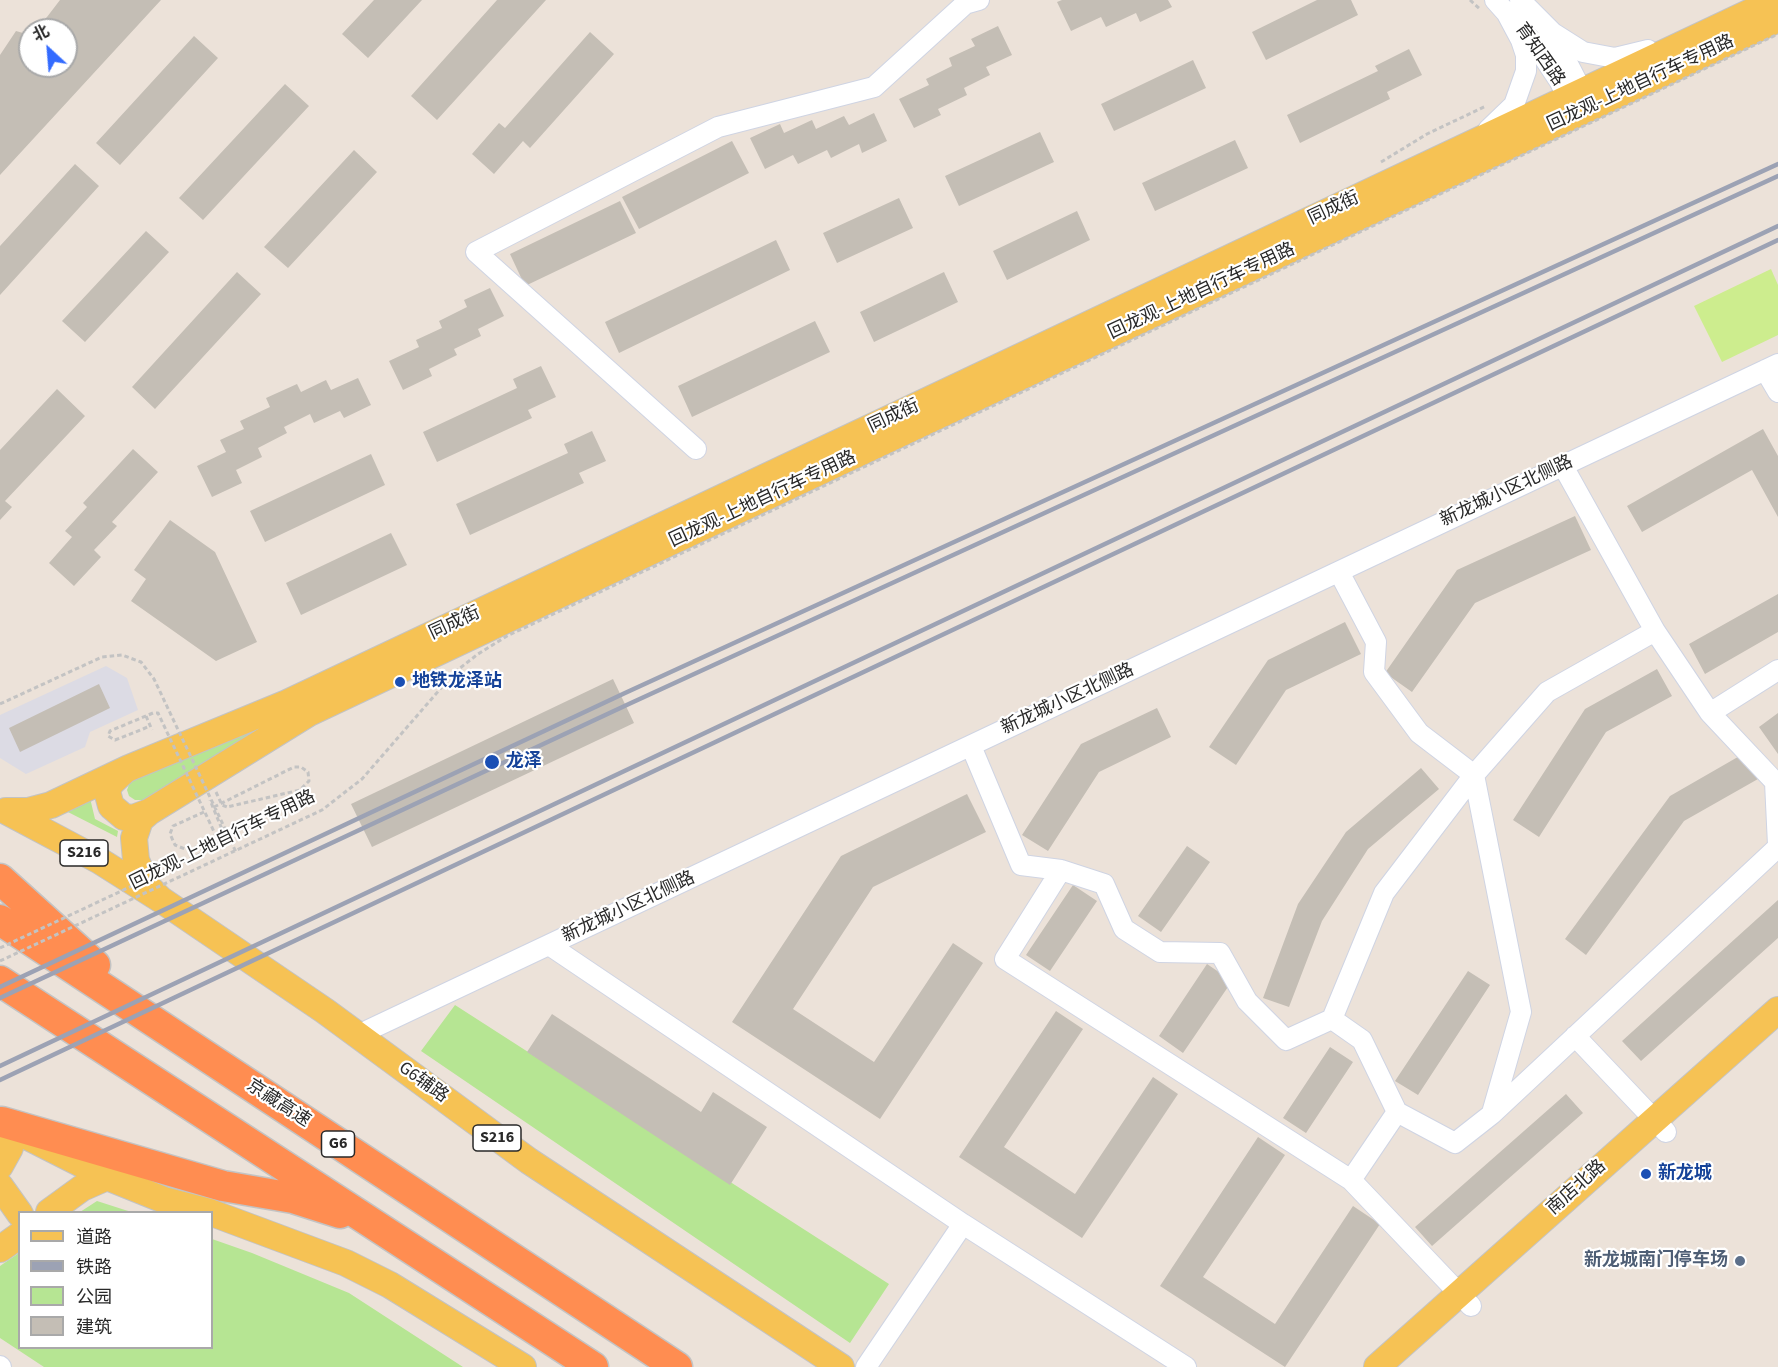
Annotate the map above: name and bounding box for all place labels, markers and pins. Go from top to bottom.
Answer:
place label: 地铁龙泽站 [412,671,502,693]
marker: 地铁龙泽站 [393,675,407,689]
place label: 龙泽 [506,751,542,773]
marker: 龙泽 [483,753,501,771]
place label: 新龙城 [1658,1163,1712,1185]
marker: 新龙城 [1639,1167,1653,1181]
place label: 新龙城南门停车场 [1584,1250,1728,1272]
marker: 新龙城南门停车场 [1733,1254,1747,1268]

